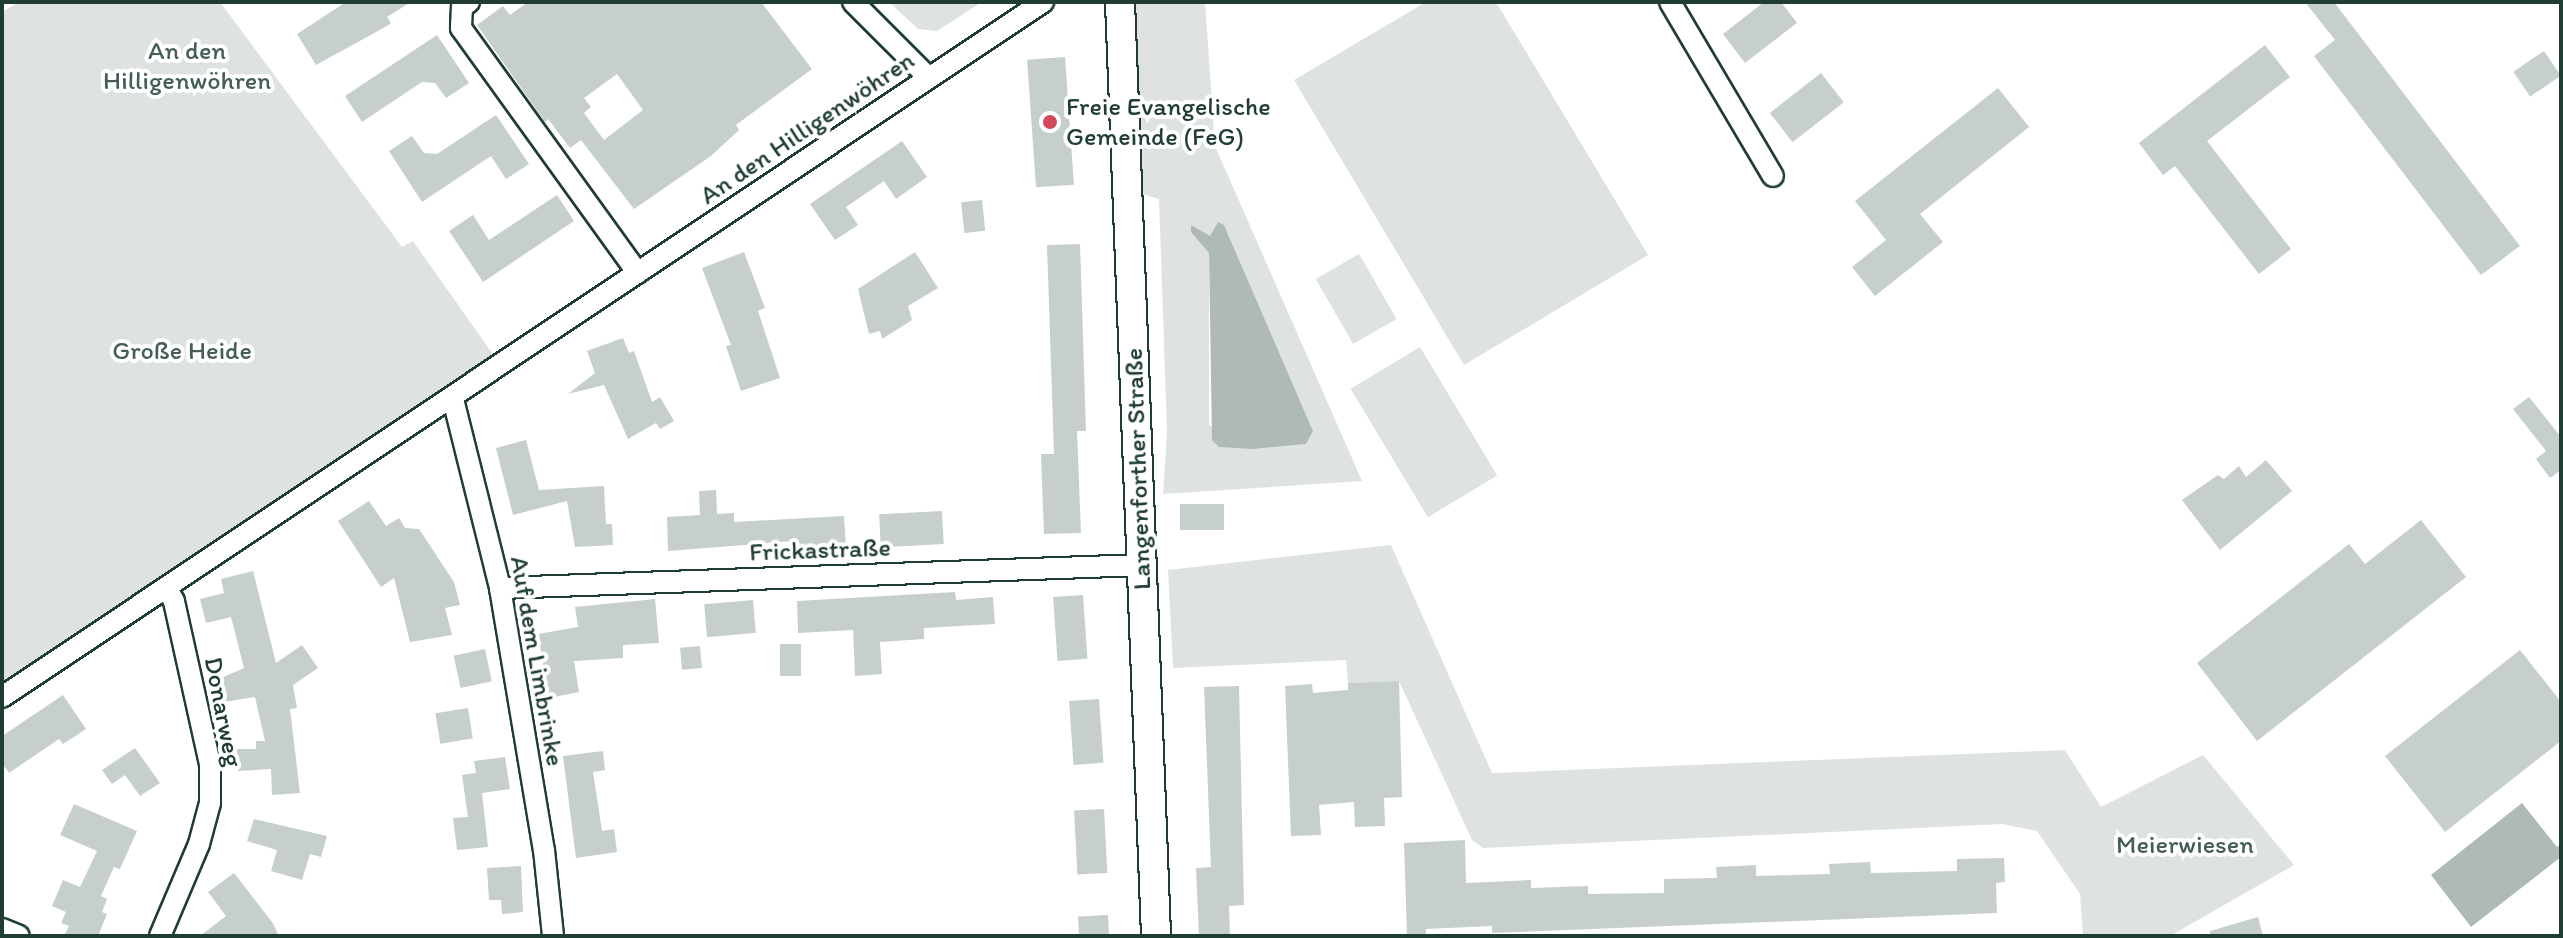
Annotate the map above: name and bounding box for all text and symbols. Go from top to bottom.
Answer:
park label: An den Hilligenwöhren [103,35,271,96]
street label: An den Hilligenwöhren [694,45,920,211]
place label: Freie Evangelische Gemeinde (FeG) [1066,91,1270,152]
marker: Freie Evangelische Gemeinde (FeG) [1041,113,1059,131]
park label: Große Heide [112,335,252,367]
street label: Langenforther Straße [1118,347,1158,591]
street label: Frickastraße [749,532,891,568]
street label: Auf dem Limbrinke [503,554,571,768]
street label: Donarweg [197,654,249,770]
park label: Meierwiesen [2116,829,2254,861]

